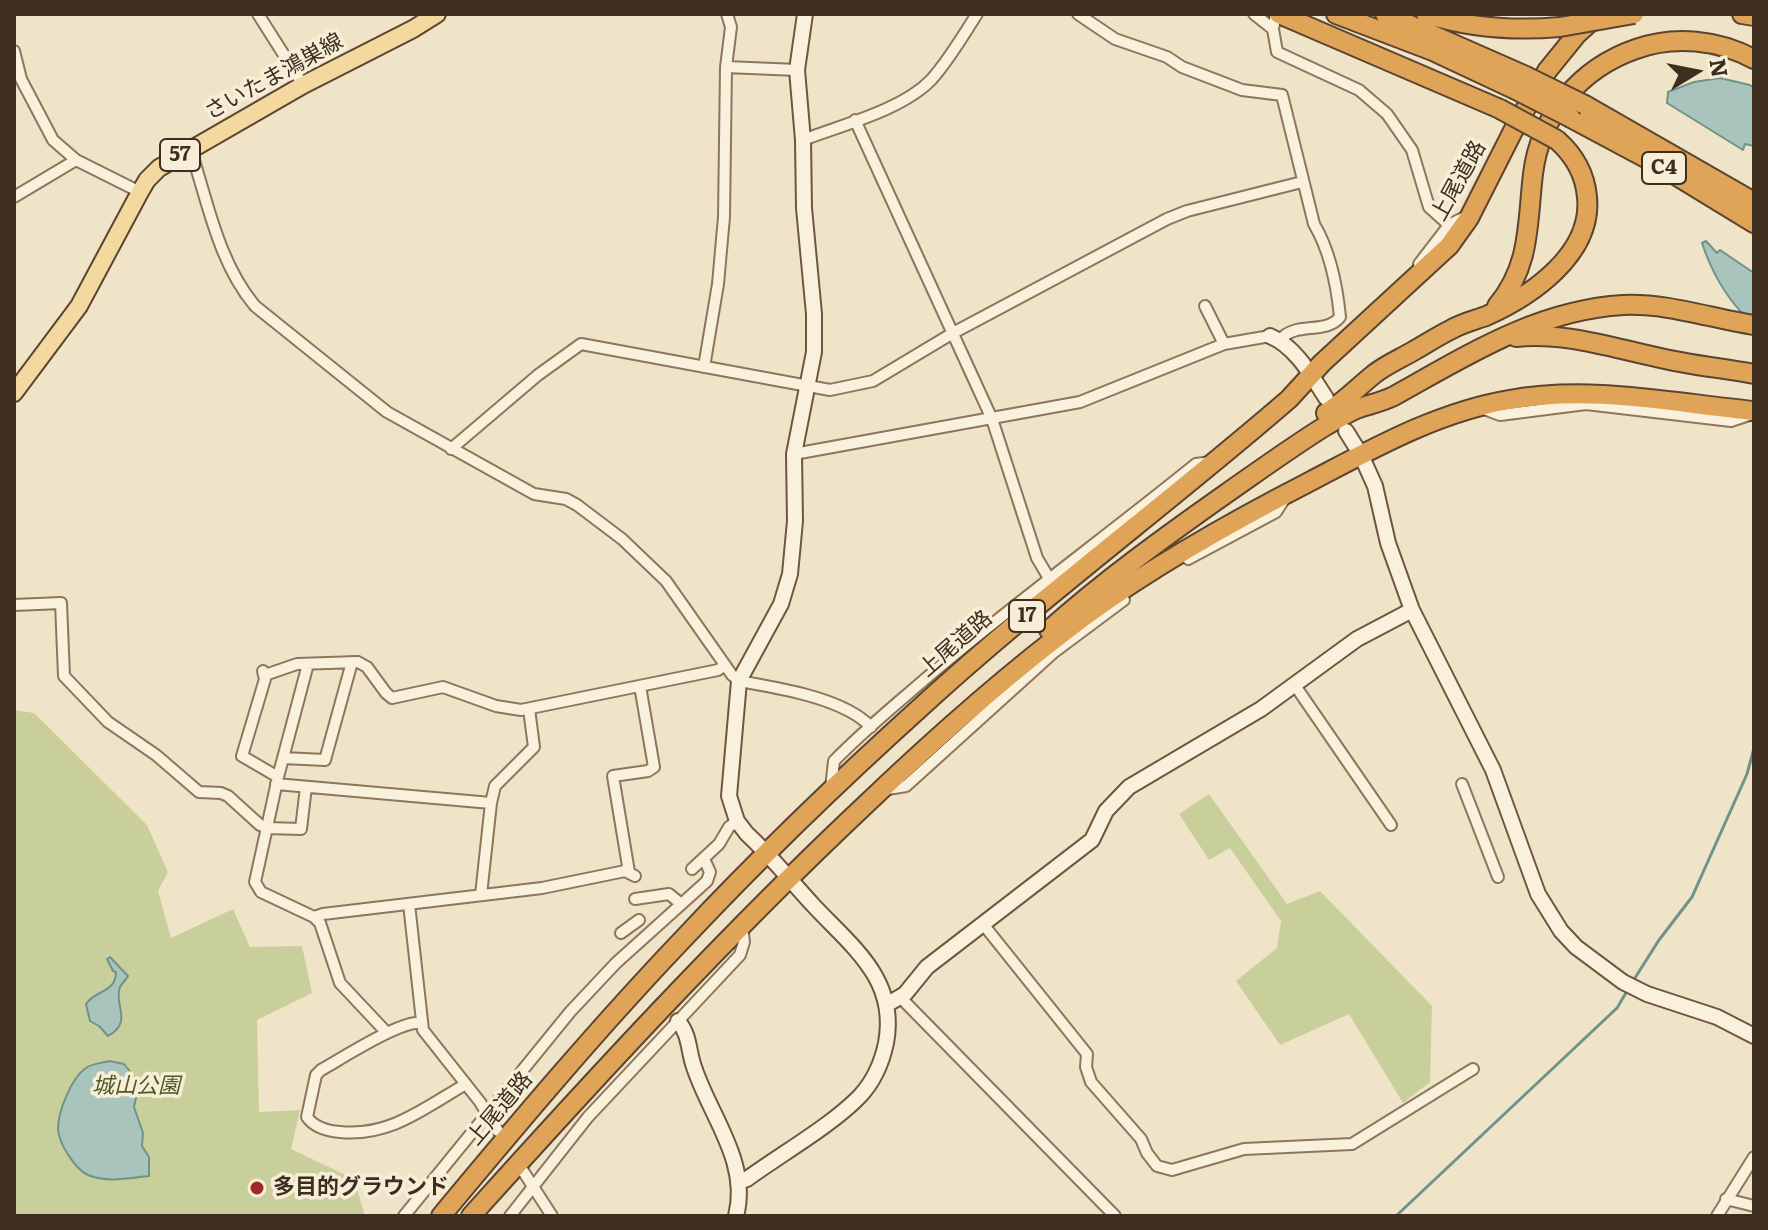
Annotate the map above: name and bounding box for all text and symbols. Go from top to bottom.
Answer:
street label: さいたま鴻巣線 [200,28,348,126]
north arrow [1656,32,1736,112]
text: N [1702,56,1738,80]
street label: 上尾道路 [1426,136,1492,226]
road number: 57 [160,139,200,171]
road number: C4 [1642,152,1686,184]
road number: 17 [1009,600,1045,632]
street label: 上尾道路 [914,605,998,683]
street label: 上尾道路 [462,1067,538,1151]
park label: 城山公園 [92,1074,180,1100]
place label: 多目的グラウンド [273,1175,449,1201]
marker: 多目的グラウンド [248,1179,266,1197]

